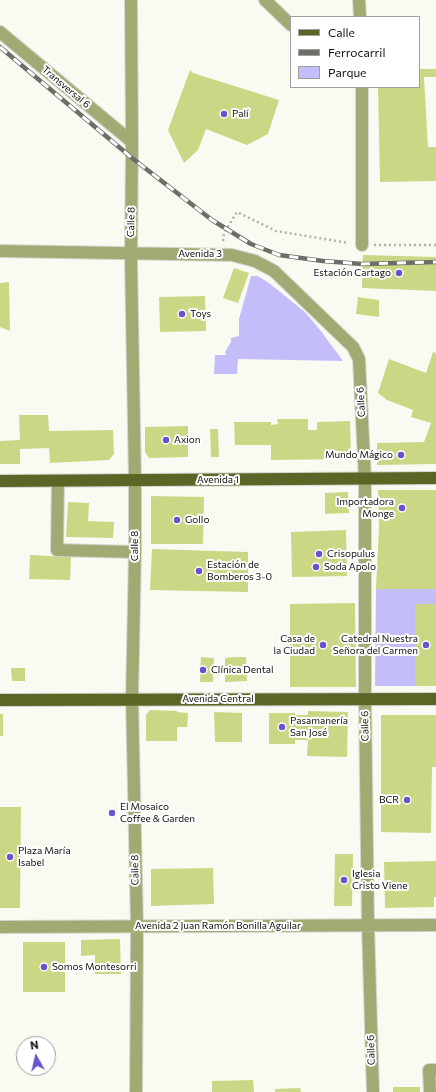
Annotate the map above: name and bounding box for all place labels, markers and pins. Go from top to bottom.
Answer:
place label: Palí [232,108,249,120]
marker: Palí [219,109,229,119]
place label: Estación Cartago [313,267,391,279]
marker: Estación Cartago [394,268,404,278]
place label: Toys [190,308,211,320]
marker: Toys [177,309,187,319]
place label: Axion [174,434,200,446]
marker: Axion [161,435,171,445]
place label: Mundo Mágico [325,449,393,461]
marker: Mundo Mágico [396,450,406,460]
place label: Importadora Monge [336,496,394,520]
marker: Importadora Monge [397,503,407,513]
place label: Gollo [185,514,209,526]
marker: Gollo [172,515,182,525]
place label: Crisopulus [327,548,375,560]
marker: Crisopulus [314,549,324,559]
place label: Estación de Bomberos 3-0 [207,559,272,582]
place label: Soda Apolo [324,561,376,573]
marker: Soda Apolo [311,562,321,572]
marker: Estación de Bomberos 3-0 [194,566,204,576]
place label: Casa de la Ciudad [274,633,315,656]
place label: Catedral Nuestra Señora del Carmen [333,633,418,656]
marker: Casa de la Ciudad [318,640,328,650]
marker: Catedral Nuestra Señora del Carmen [421,640,431,650]
place label: Clínica Dental [211,664,274,676]
marker: Clínica Dental [198,665,208,675]
place label: Pasamanería San José [290,715,348,738]
marker: Pasamanería San José [277,722,287,732]
place label: BCR [379,794,399,806]
marker: BCR [402,795,412,805]
place label: El Mosaico Coffee & Garden [120,801,195,824]
marker: El Mosaico Coffee & Garden [107,808,117,818]
place label: Plaza María Isabel [18,845,71,868]
marker: Plaza María Isabel [5,852,15,862]
place label: Iglesia Cristo Viene [352,868,408,892]
marker: Iglesia Cristo Viene [339,875,349,885]
place label: Somos Montesorri [52,961,137,973]
marker: Somos Montesorri [39,962,49,972]

